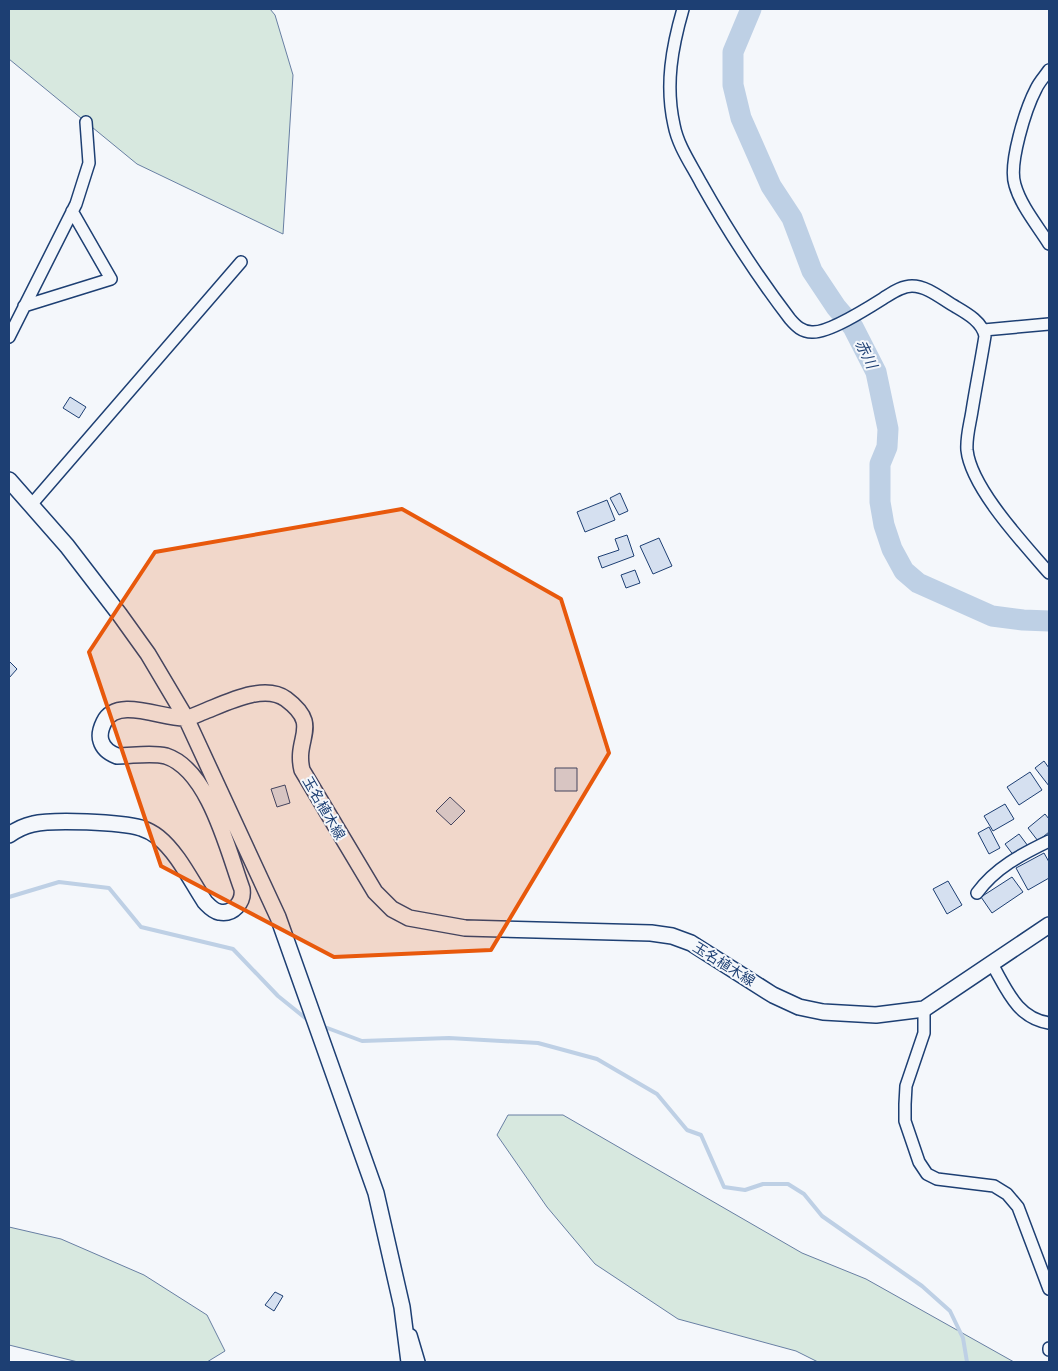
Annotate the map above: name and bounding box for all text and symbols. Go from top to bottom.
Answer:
water label: 赤川 [851,336,882,373]
street label: 玉名植木線 [299,773,349,843]
street label: 玉名植木線 [690,938,758,990]

